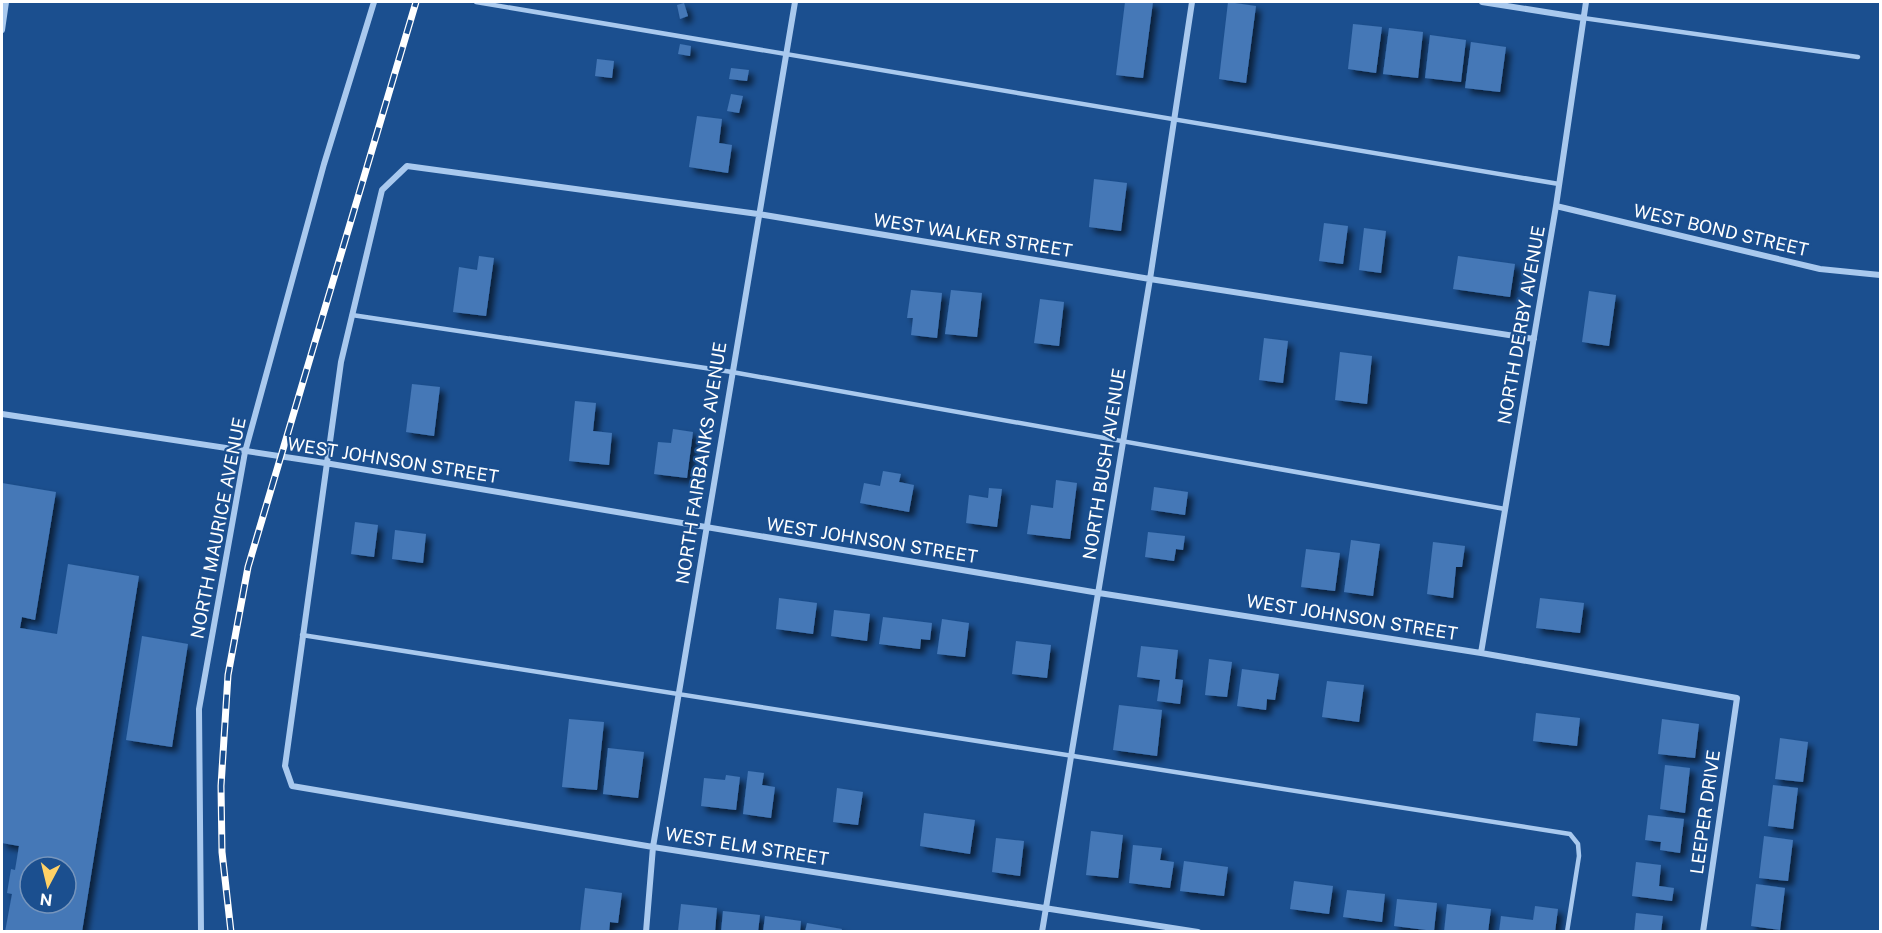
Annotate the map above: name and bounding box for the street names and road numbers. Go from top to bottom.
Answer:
street label: WEST BOND STREET [1631,200,1811,260]
street label: WEST WALKER STREET [872,209,1074,261]
street label: NORTH DERBY AVENUE [1493,224,1549,426]
street label: NORTH FAIRBANKS AVENUE [671,340,731,586]
street label: NORTH BUSH AVENUE [1078,367,1130,561]
street label: NORTH MAURICE AVENUE [186,416,250,640]
street label: WEST JOHNSON STREET [286,433,501,487]
street label: WEST JOHNSON STREET [765,513,980,567]
street label: WEST JOHNSON STREET [1245,590,1460,644]
street label: LEEPER DRIVE [1686,748,1724,876]
street label: WEST ELM STREET [664,823,831,869]

